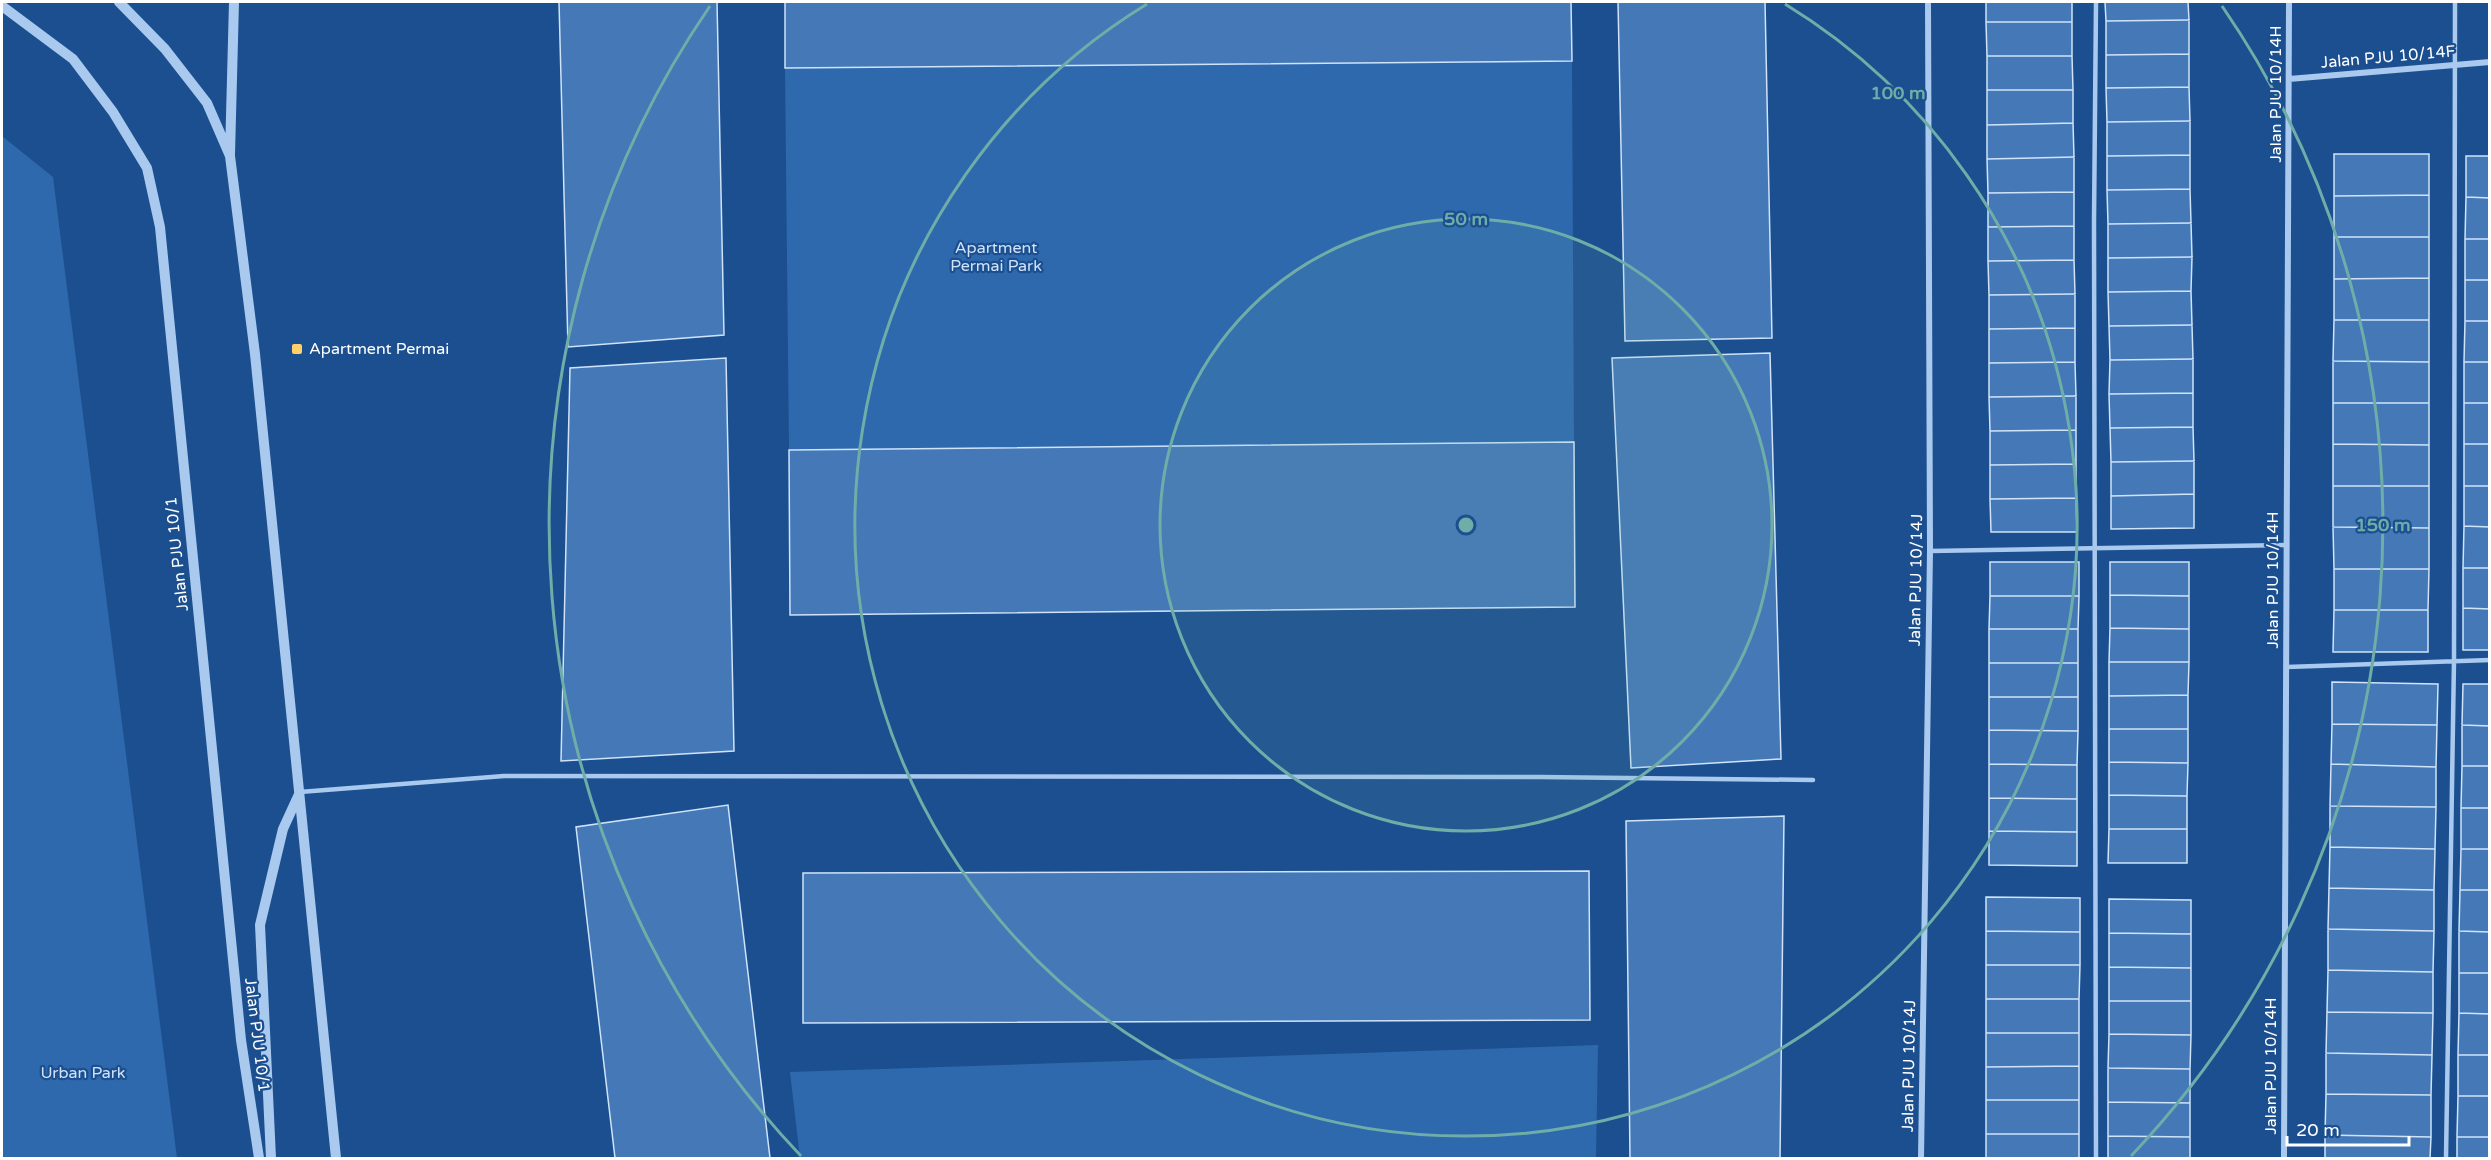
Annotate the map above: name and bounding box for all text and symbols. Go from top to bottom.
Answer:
street label: Jalan PJU 10/14H [2266,25,2286,163]
street label: Jalan PJU 10/14F [2320,41,2456,73]
text: 100 m [1870,82,1926,104]
text: 50 m [1444,208,1488,230]
park label: Apartment Permai Park [950,238,1042,276]
place label: Apartment Permai [309,339,449,359]
marker: Apartment Permai [290,342,304,356]
street label: Jalan PJU 10/1 [161,496,193,612]
street label: Jalan PJU 10/14H [2263,511,2283,649]
street label: Jalan PJU 10/14J [1905,514,1927,646]
text: 150 m [2355,514,2411,536]
centre of rings [1456,515,1476,535]
street label: Jalan PJU 10/1 [240,977,274,1093]
street label: Jalan PJU 10/14H [2261,997,2281,1135]
street label: Jalan PJU 10/14J [1898,1000,1920,1132]
park label: Urban Park [40,1063,126,1083]
scale bar [2287,1109,2408,1147]
text: 20 m [2296,1119,2340,1141]

